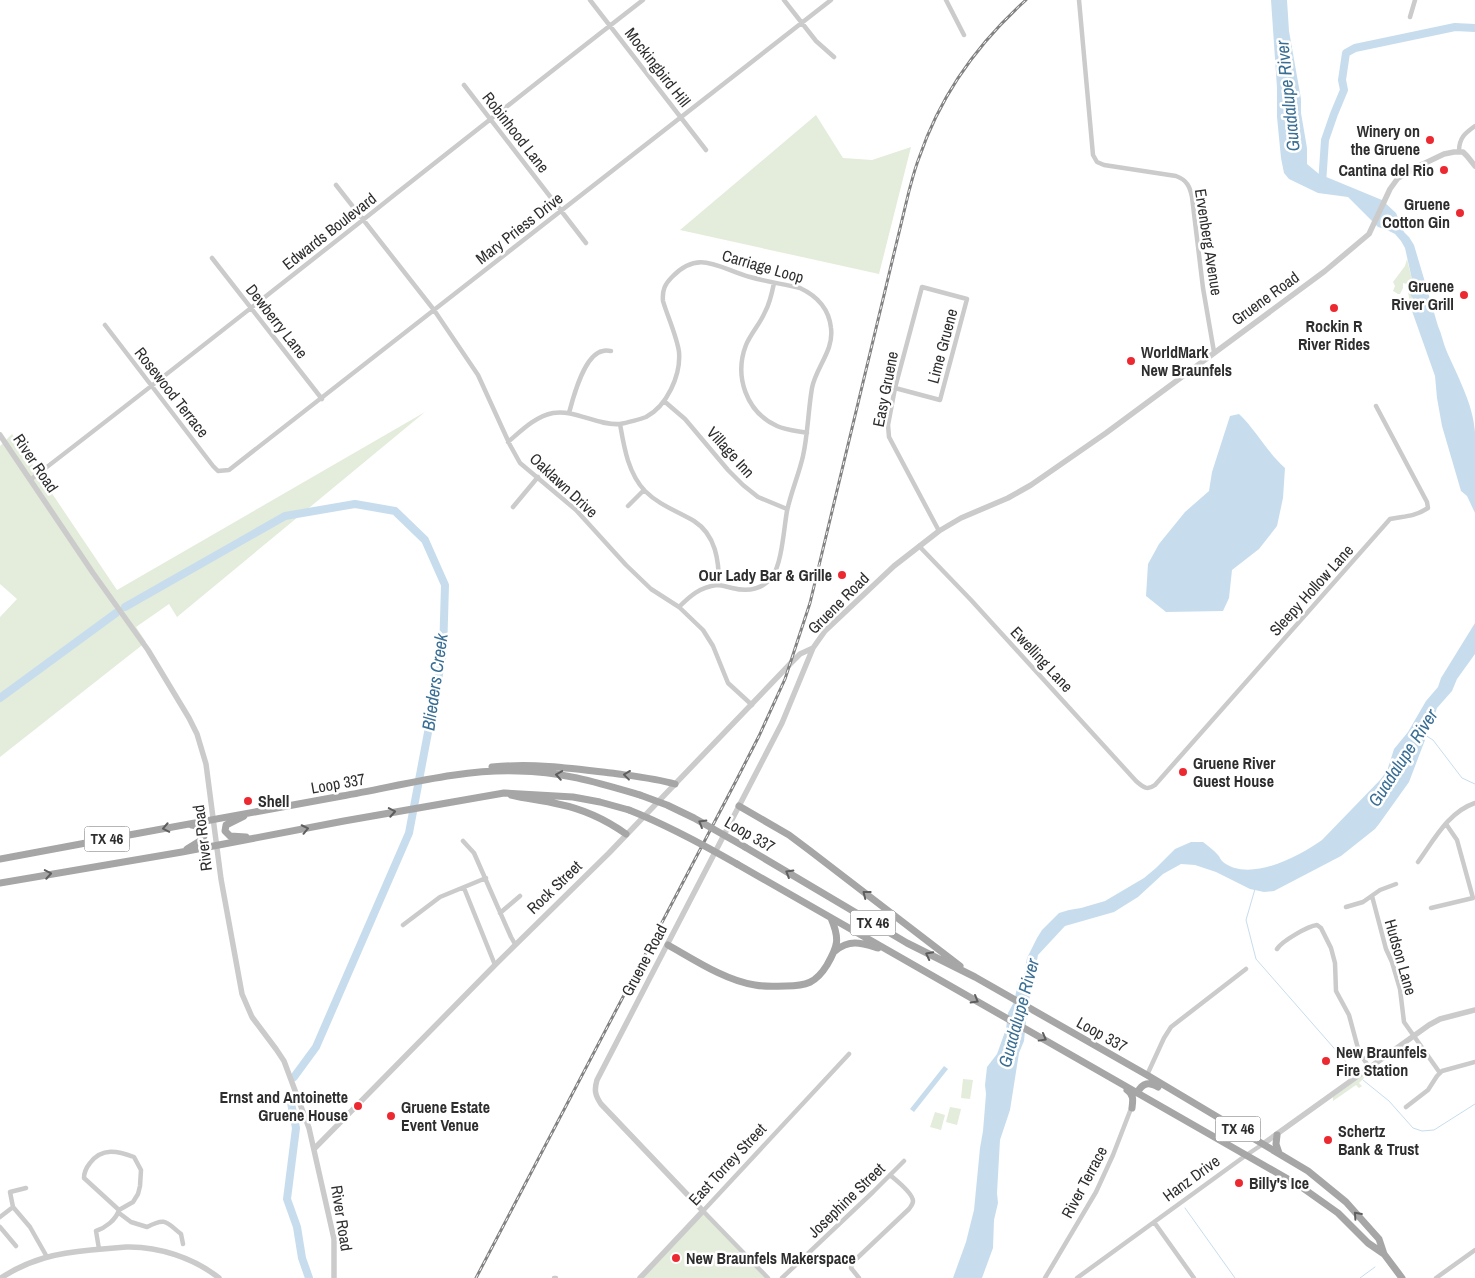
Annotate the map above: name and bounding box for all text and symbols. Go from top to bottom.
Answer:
street label: Mockingbird Hill [620,23,696,111]
water label: Guadalupe River [1269,38,1306,153]
street label: Robinhood Lane [477,87,555,177]
place label: Winery on the Gruene [1351,120,1420,160]
marker: Winery on the Gruene [1424,134,1436,146]
place label: Cantina del Rio [1338,159,1434,181]
marker: Cantina del Rio [1438,164,1450,176]
street label: Edwards Boulevard [277,187,381,275]
street label: Mary Priess Drive [471,187,567,269]
street label: Ervenberg Avenue [1190,187,1228,297]
place label: Gruene Cotton Gin [1382,193,1450,233]
marker: Gruene Cotton Gin [1454,207,1466,219]
street label: Carriage Loop [720,244,806,288]
street label: Gruene Road [1227,266,1303,330]
place label: Gruene River Grill [1391,275,1454,315]
street label: Dewberry Lane [241,279,313,363]
marker: Gruene River Grill [1458,289,1470,301]
marker: Rockin R River Rides [1328,302,1340,314]
street label: Lime Gruene [921,306,963,386]
place label: Rockin R River Rides [1298,315,1370,355]
place label: WorldMark New Braunfels [1141,341,1232,381]
street label: Rosewood Terrace [130,342,214,442]
street label: Easy Gruene [867,349,903,429]
marker: WorldMark New Braunfels [1125,355,1137,367]
street label: Village Inn [702,422,760,482]
street label: River Road [8,429,64,497]
street label: Oaklawn Drive [525,448,603,522]
street label: Sleepy Hollow Lane [1264,540,1358,640]
place label: Our Lady Bar & Grille [699,564,832,586]
street label: Gruene Road [802,567,874,639]
marker: Our Lady Bar & Grille [836,569,848,581]
street label: Ewelling Lane [1006,621,1078,697]
water label: Blieders Creek [415,631,454,732]
water label: Guadalupe River [1362,703,1444,811]
place label: Gruene River Guest House [1193,752,1276,792]
marker: Gruene River Guest House [1177,766,1189,778]
street label: Loop 337 [309,767,367,799]
one-way arrow [554,770,563,780]
one-way arrow [623,770,631,781]
place label: Shell [258,790,289,812]
marker: Shell [242,795,254,807]
street label: River Road [187,804,217,872]
one-way arrow [387,808,396,818]
street label: Loop 337 [721,811,779,857]
one-way arrow [699,819,708,829]
one-way arrow [161,822,170,832]
one-way arrow [301,824,309,835]
road number: TX 46 [84,826,130,852]
street label: Rock Street [522,855,587,919]
one-way arrow [44,870,52,880]
one-way arrow [785,870,794,880]
one-way arrow [863,891,872,900]
road number: TX 46 [850,910,896,936]
street label: Hudson Lane [1380,916,1422,998]
street label: Gruene Road [616,920,672,1000]
one-way arrow [926,951,935,961]
water label: Guadalupe River [992,955,1045,1070]
one-way arrow [970,993,979,1003]
street label: Loop 337 [1073,1011,1131,1057]
one-way arrow [1038,1032,1047,1042]
place label: New Braunfels Fire Station [1336,1041,1427,1081]
marker: New Braunfels Fire Station [1320,1055,1332,1067]
place label: Ernst and Antoinette Gruene House [219,1086,348,1126]
place label: Gruene Estate Event Venue [401,1096,490,1136]
marker: Ernst and Antoinette Gruene House [352,1100,364,1112]
marker: Gruene Estate Event Venue [385,1110,397,1122]
road number: TX 46 [1216,1116,1260,1142]
street label: East Torrey Street [683,1118,771,1210]
place label: Schertz Bank & Trust [1338,1120,1420,1160]
marker: Schertz Bank & Trust [1322,1134,1334,1146]
street label: River Terrace [1056,1142,1112,1222]
street label: Hanz Drive [1158,1150,1224,1206]
street label: Josephine Street [803,1157,890,1242]
place label: Billy's Ice [1249,1172,1309,1194]
marker: Billy's Ice [1233,1177,1245,1189]
street label: River Road [326,1184,358,1252]
one-way arrow [1354,1211,1363,1220]
place label: New Braunfels Makerspace [686,1247,856,1269]
marker: New Braunfels Makerspace [670,1252,682,1264]

